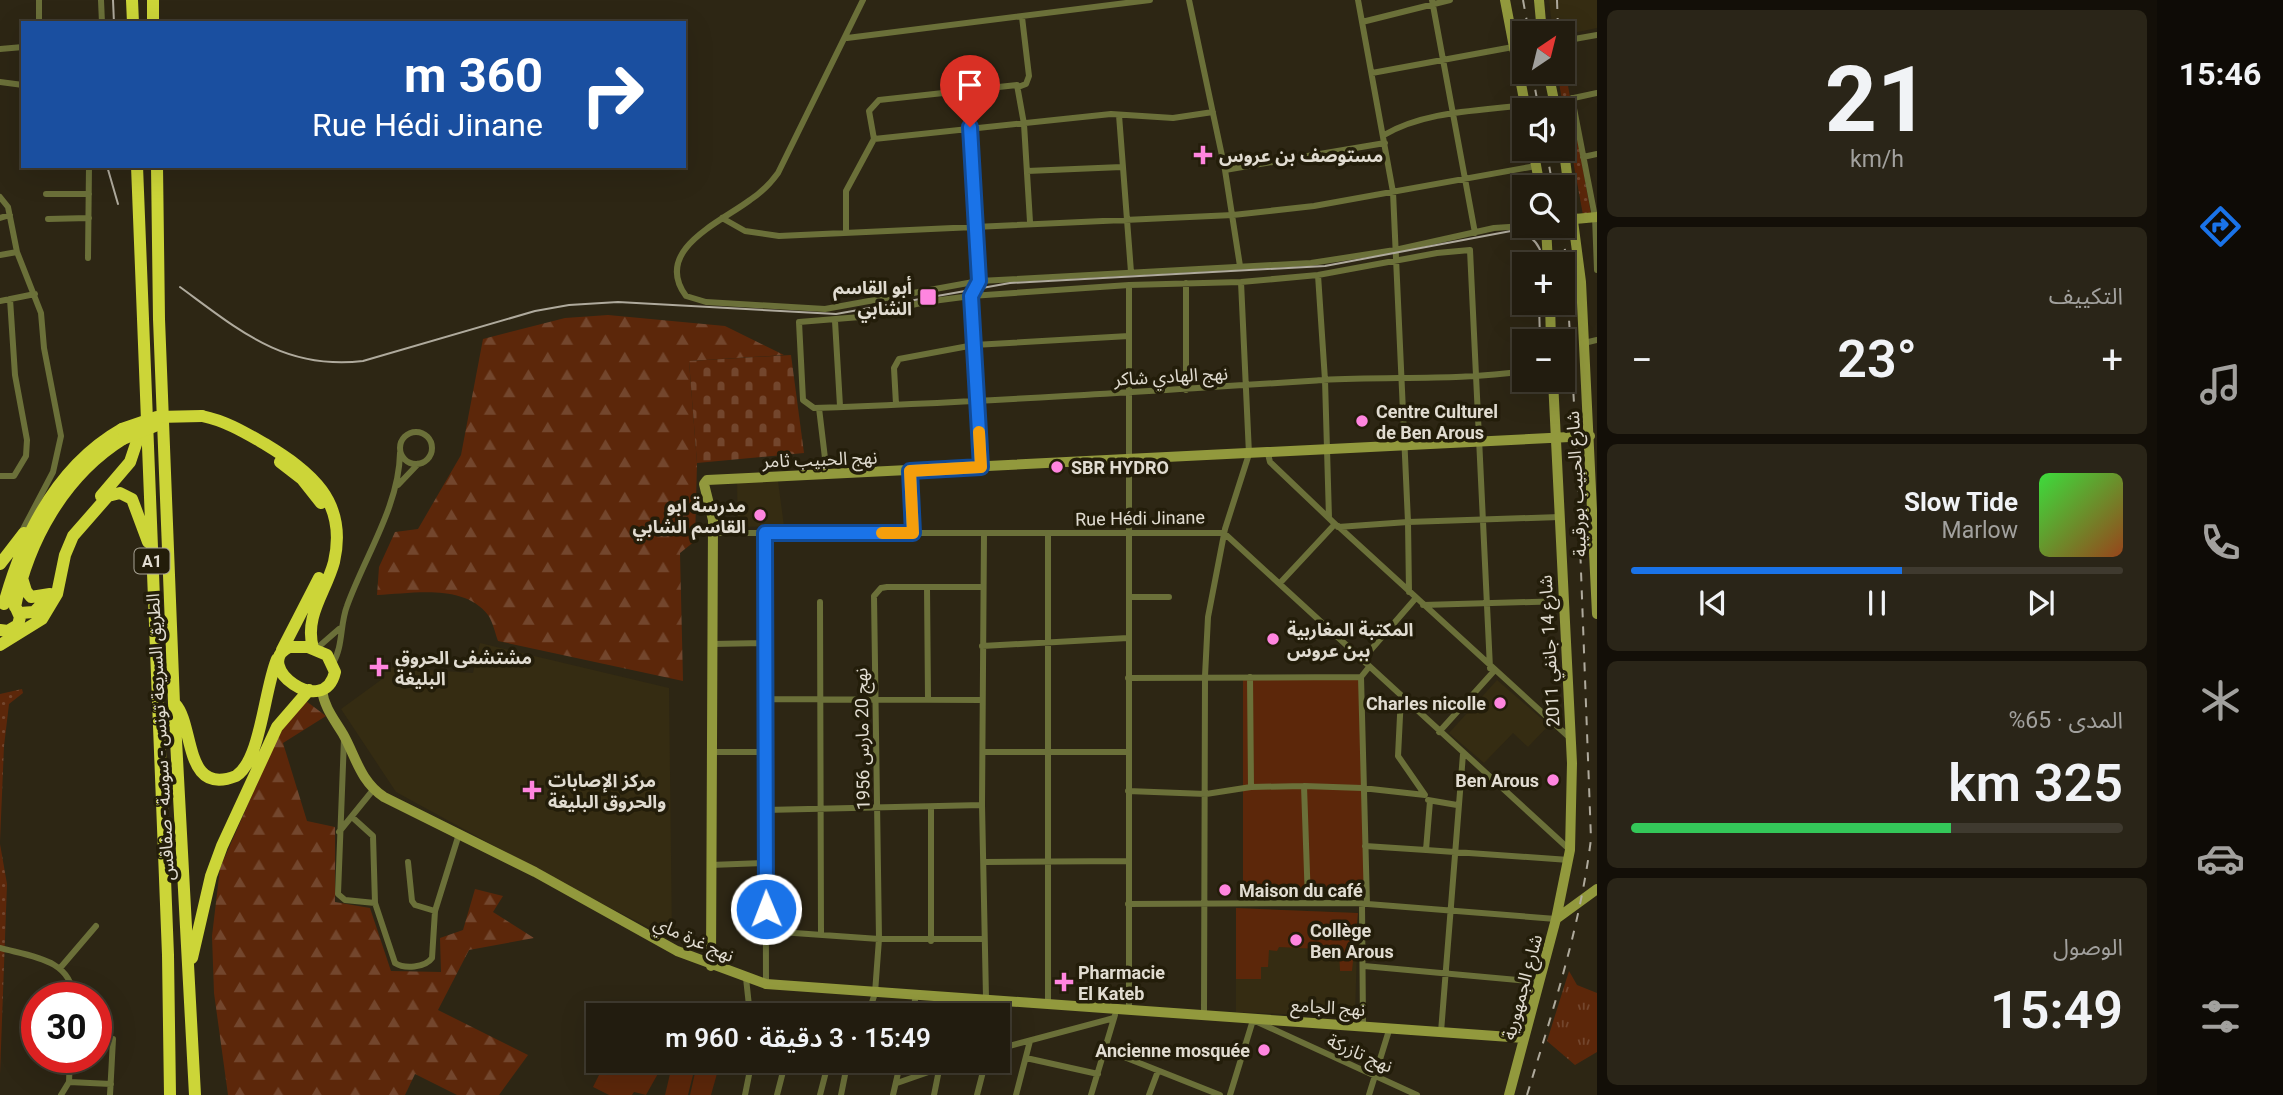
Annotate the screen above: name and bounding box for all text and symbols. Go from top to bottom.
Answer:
north arrow [1512,21,1575,84]
map controls [1512,21,1575,392]
text: 360 m [404,47,543,104]
text: 21 [1825,47,1929,153]
icon: right [567,49,658,140]
pin [940,55,1000,127]
text: 15:46 [2179,55,2261,93]
icon: arrive [951,66,989,104]
button: sound [1512,98,1575,161]
text: Rue Hédi Jinane [312,106,543,144]
marker: مستوصف بن عروس [1193,145,1213,165]
place label: مستوصف بن عروس [1219,145,1383,167]
text: km/h [1850,146,1904,173]
button: search [1512,175,1575,238]
icon: directions [2196,202,2245,251]
button: + [1512,252,1575,315]
place label: أبو القاسم الشابي [833,275,912,323]
text: التكييف [2049,283,2123,310]
marker: أبو القاسم الشابي [918,287,938,307]
button: − [1512,329,1575,392]
text: 23° [1837,329,1917,390]
text: − [1631,338,1653,382]
text: + [2101,338,2123,382]
icon: music [2196,360,2245,409]
street label: نهج الهادي شاكر [1112,363,1229,393]
place label: Centre Culturel de Ben Arous [1376,401,1498,443]
street label: شارع الحبيب بورقيبة [1562,410,1594,557]
marker: Centre Culturel de Ben Arous [1354,413,1370,429]
street label: نهج الحبيب ثامر [761,447,878,475]
place label: SBR HYDRO [1071,457,1169,478]
marker: SBR HYDRO [1049,459,1065,475]
text: Slow Tide [1904,487,2018,517]
place label: مدرسة ابو القاسم الشابي [633,495,746,541]
street label: Rue Hédi Jinane [1075,506,1205,530]
marker: مدرسة ابو القاسم الشابي [752,507,768,523]
text: Marlow [1942,517,2018,544]
icon: phone [2196,518,2245,567]
road number: A1 [134,548,170,574]
street label: شارع 14 جانفي 2011 [1535,574,1567,727]
icon: previous [1694,584,1732,622]
icon: pause [1858,584,1896,622]
icon: next [2022,584,2060,622]
street label: الطريق السريعة تونس - سوسة - صفاقس [142,593,179,881]
place label: المكتبة المغاربية ببن عروس [1287,619,1413,662]
marker: المكتبة المغاربية ببن عروس [1265,631,1281,647]
place label: مشتشفى الحروق البليغة [395,647,532,689]
marker: مشتشفى الحروق البليغة [369,657,389,677]
street label: نهج 20 مارس 1956 [850,668,877,810]
icon: climate [2196,676,2245,725]
place label: Charles nicolle [1366,693,1486,714]
marker: Charles nicolle [1492,695,1508,711]
text: المدى · 65% [2008,707,2123,734]
text: 325 km [1948,753,2123,814]
place label: مركز الإصابات والحروق البليغة [548,770,666,813]
place label: Ben Arous [1455,770,1539,791]
marker: Ben Arous [1545,772,1561,788]
marker: مركز الإصابات والحروق البليغة [522,780,542,800]
icon: car [2196,834,2245,883]
position arrow [729,872,803,946]
place label: Maison du café [1239,880,1363,901]
marker: Maison du café [1217,882,1233,898]
street label: نهج غرة ماي [649,912,737,969]
place label: Collège Ben Arous [1310,920,1394,962]
marker: Collège Ben Arous [1288,932,1304,948]
street label: شارع الجمهورية [1498,932,1550,1043]
text: الوصول [2053,934,2123,961]
place label: Pharmacie El Kateb [1078,962,1165,1004]
marker: Pharmacie El Kateb [1056,974,1072,990]
text: 15:49 [1990,980,2123,1041]
speed limit sign: 30 [21,982,112,1073]
icon: filters [2196,992,2245,1041]
street label: نهج الجامع [1290,994,1366,1024]
text: 15:49 · 3 دقيقة · 960 m [665,1023,931,1053]
street label: نهج تازركة [1323,1029,1396,1079]
place label: Ancienne mosquée [1095,1040,1250,1061]
marker: Ancienne mosquée [1256,1042,1272,1058]

